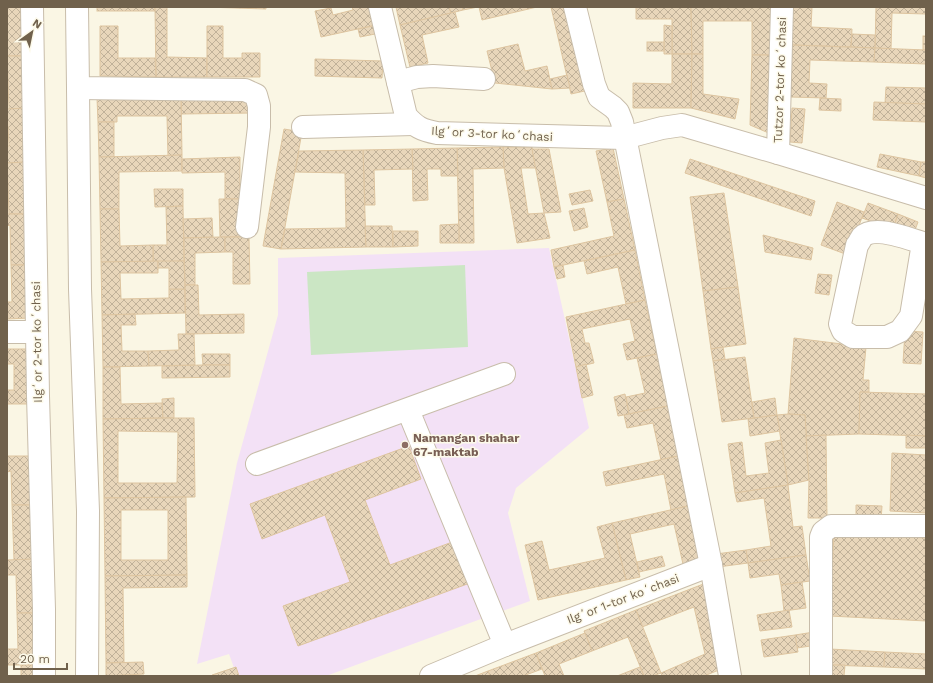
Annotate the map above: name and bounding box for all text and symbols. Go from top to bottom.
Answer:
north arrow [12,12,52,52]
text: N [30,16,44,32]
street label: Tutzor 2-tor koʻchasi [771,17,789,143]
street label: Ilgʻor 3-tor koʻchasi [431,124,553,144]
street label: Ilgʻor 2-tor koʻchasi [29,281,45,403]
place label: Namangan shahar 67-maktab [413,431,520,459]
marker: Namangan shahar 67-maktab [400,440,410,450]
street label: Ilgʻor 1-tor koʻchasi [565,571,681,627]
scale bar [14,645,67,671]
text: 20 m [20,652,50,666]

